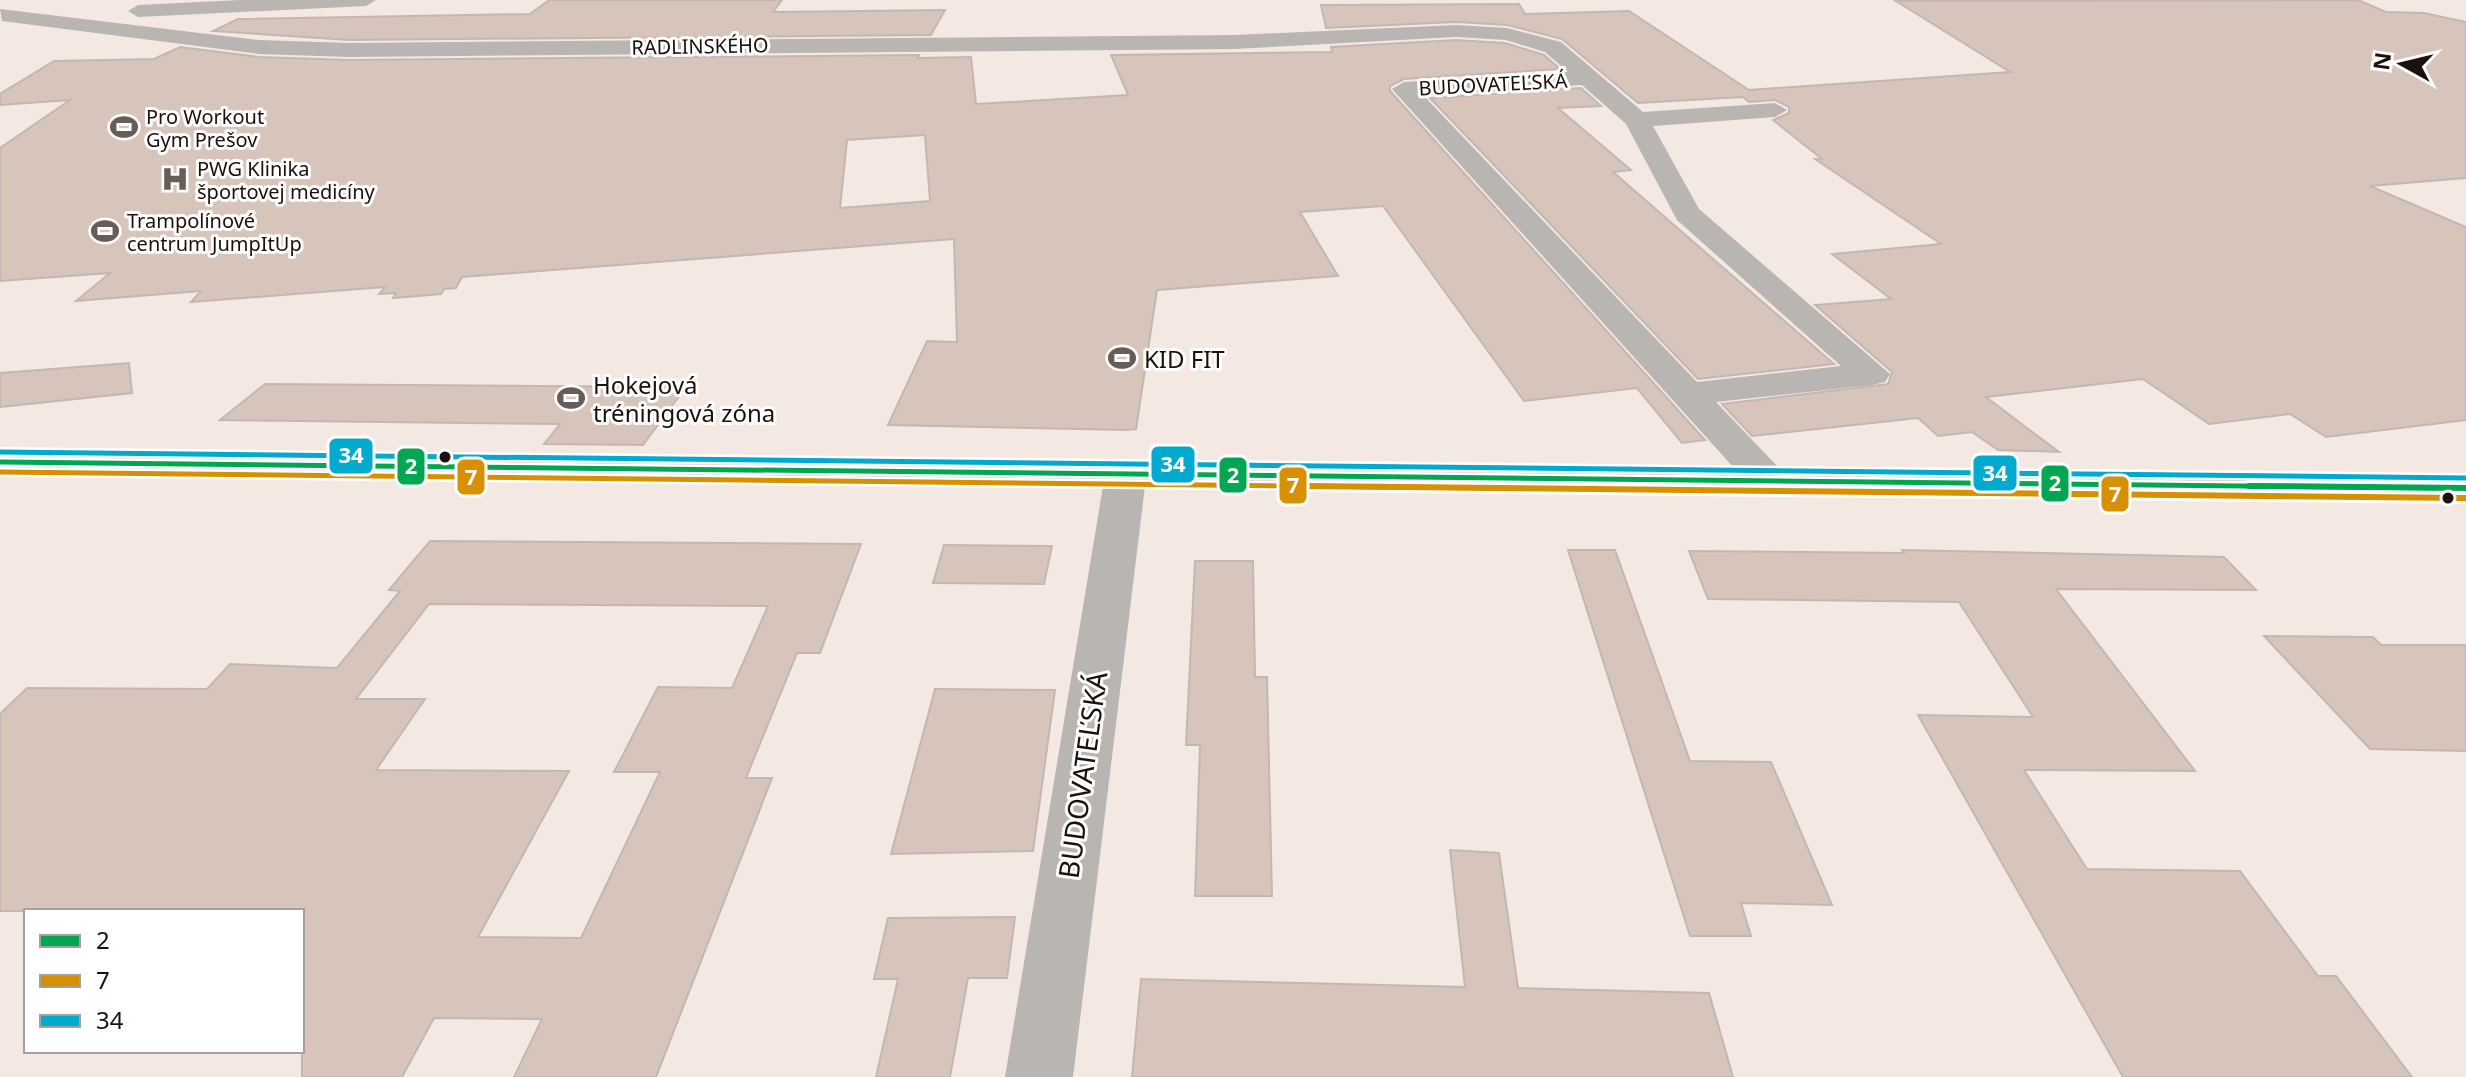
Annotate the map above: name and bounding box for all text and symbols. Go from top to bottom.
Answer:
north arrow [2362,24,2442,104]
street label: RADLINSKÉHO [631,31,769,61]
text: N [2365,50,2397,72]
street label: BUDOVATEĽSKÁ [1418,67,1568,101]
place label: Pro Workout Gym Prešov [146,103,264,153]
sports icon: Pro Workout Gym Prešov [109,112,139,142]
place label: PWG Klinika športovej medicíny [197,155,376,205]
hospital icon: PWG Klinika športovej medicíny [160,164,190,194]
place label: Trampolínové centrum JumpItUp [127,207,302,257]
sports icon: Trampolínové centrum JumpItUp [90,216,120,246]
place label: KID FIT [1144,342,1225,375]
sports icon: KID FIT [1107,343,1137,373]
place label: Hokejová tréningová zóna [593,368,775,429]
sports icon: Hokejová tréningová zóna [556,383,586,413]
line badge: 34 [328,437,374,475]
text: 34 [338,439,364,469]
line badge: 34 [1150,445,1196,484]
line badge: 2 [396,447,426,486]
text: 34 [1160,448,1186,478]
unlabelled marker [437,449,453,465]
text: 2 [405,450,417,480]
line badge: 34 [1972,454,2018,492]
line badge: 2 [1218,456,1248,494]
text: 34 [1982,457,2008,487]
line badge: 7 [456,458,486,496]
text: 2 [1227,459,1239,489]
text: 7 [465,461,477,491]
line badge: 2 [2040,464,2070,503]
line badge: 7 [1278,466,1308,505]
text: 2 [2049,467,2061,497]
text: 7 [1287,469,1299,499]
line badge: 7 [2100,475,2130,513]
text: 7 [2109,478,2121,508]
unlabelled marker [2440,490,2456,506]
street label: BUDOVATEĽSKÁ [1049,669,1115,881]
legend [24,909,304,1053]
text: 2 [96,923,110,956]
text: 7 [96,963,110,996]
text: 34 [96,1003,124,1036]

